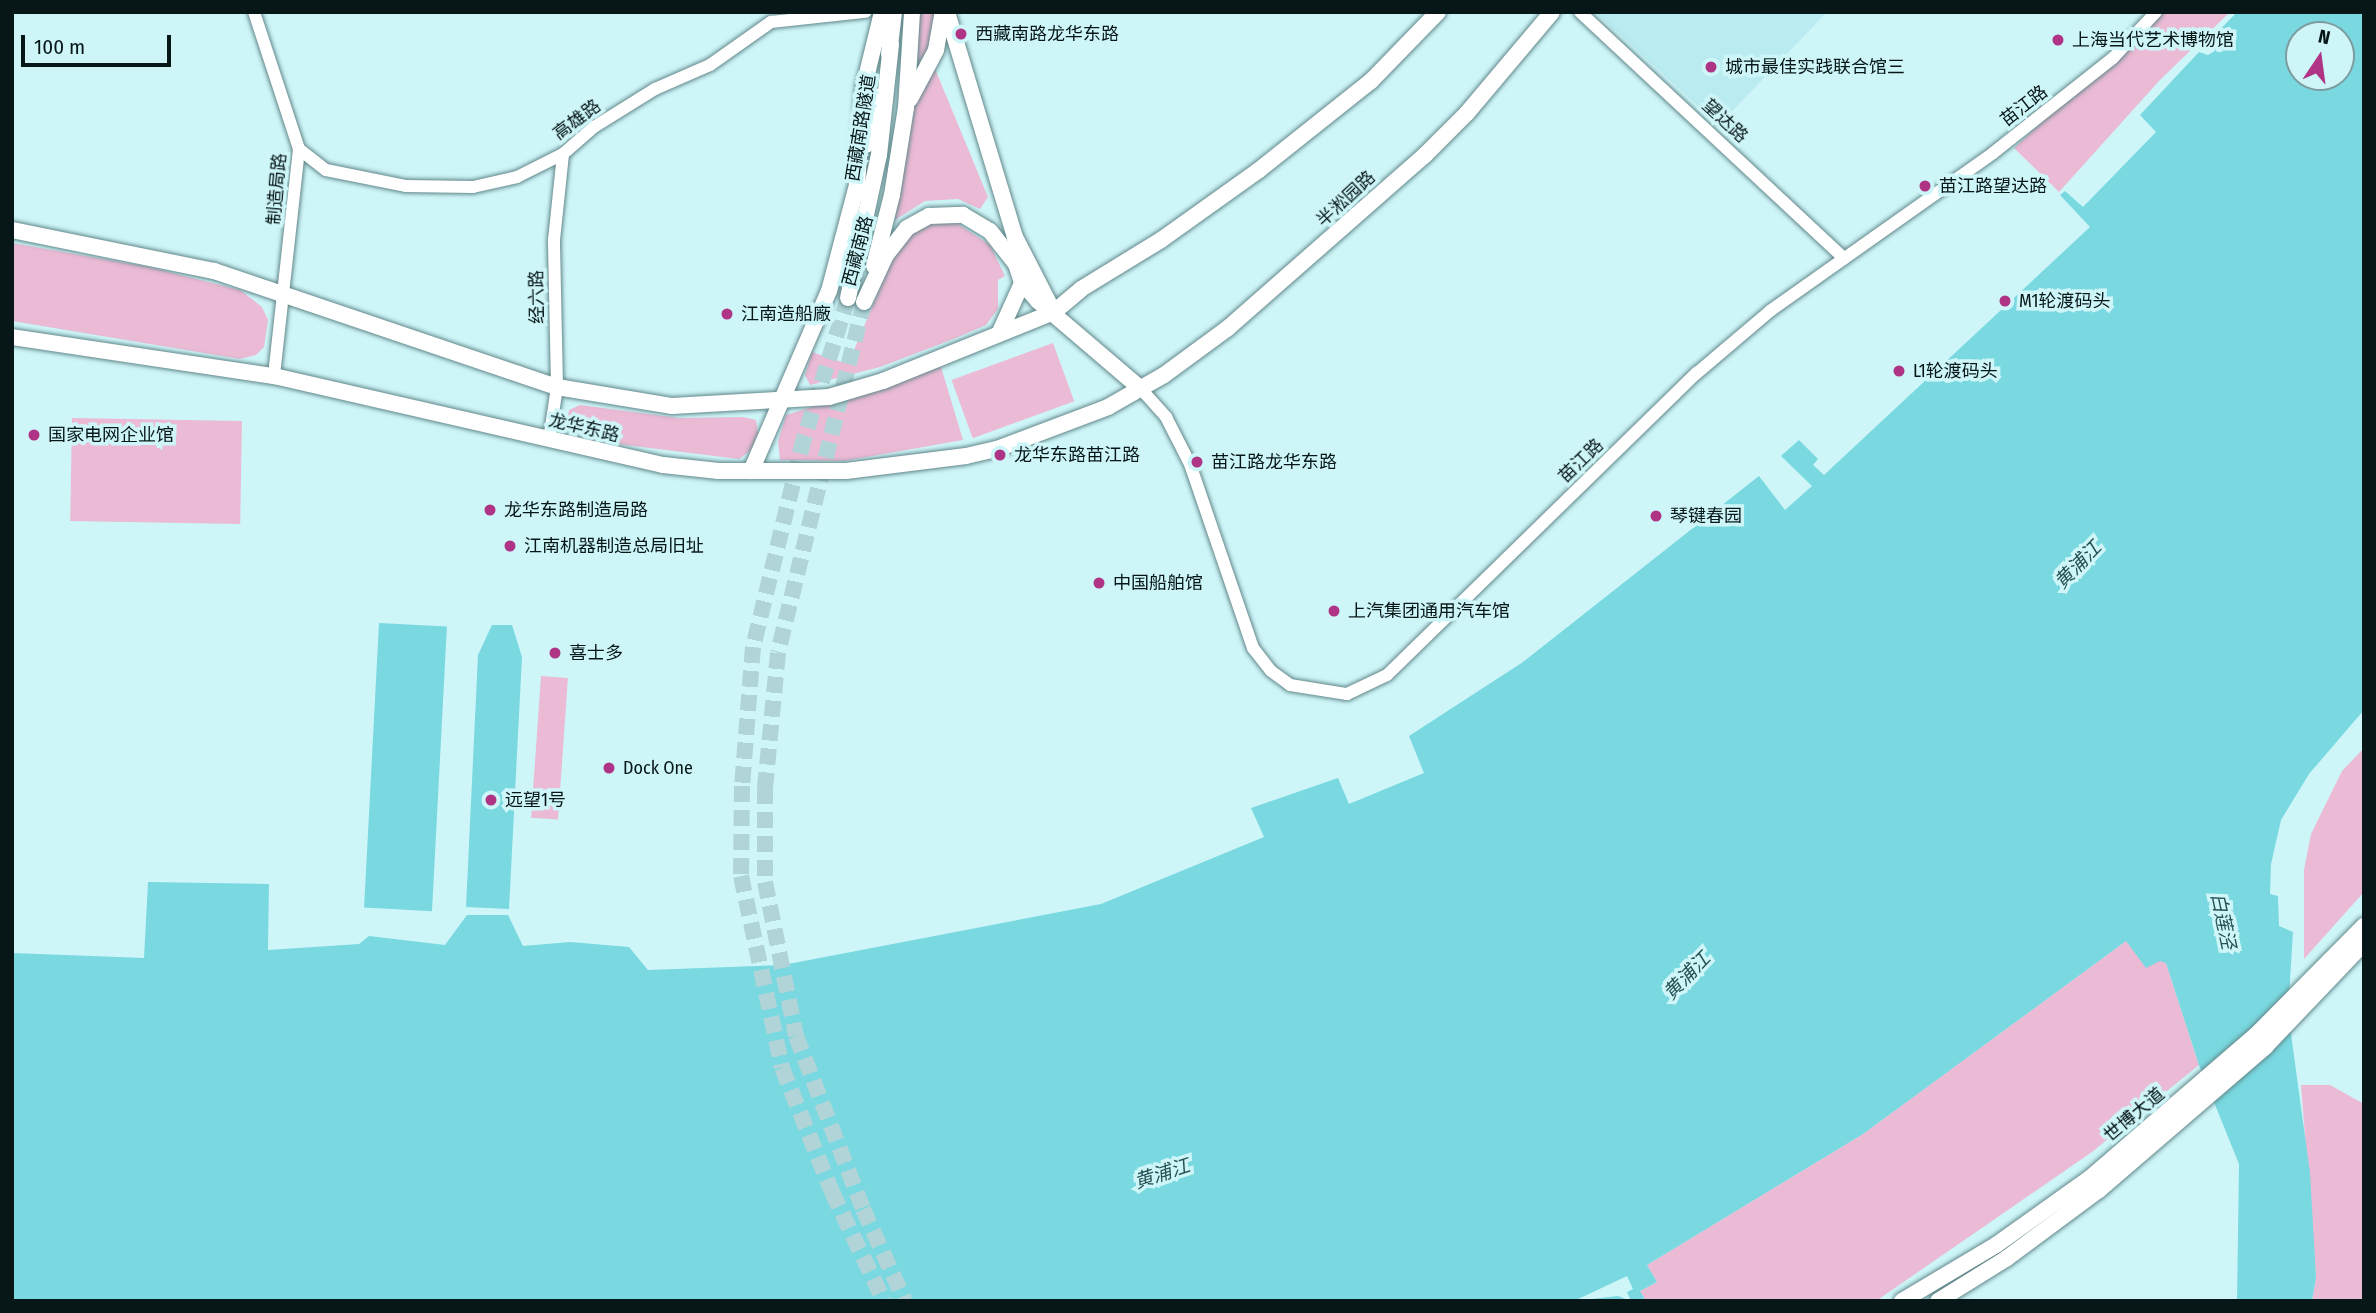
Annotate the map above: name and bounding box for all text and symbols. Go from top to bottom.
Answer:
scale bar [24,21,175,65]
north arrow [2285,21,2355,91]
place label: 西藏南路龙华东路 [975,23,1119,45]
text: N [2316,25,2333,49]
marker: 西藏南路龙华东路 [953,26,969,42]
place label: 上海当代艺术博物馆 [2072,29,2234,51]
marker: 上海当代艺术博物馆 [2050,32,2066,48]
text: 100 m [34,34,85,60]
place label: 城市最佳实践联合馆三 [1725,56,1905,78]
marker: 城市最佳实践联合馆三 [1703,59,1719,75]
street label: 西藏南路隧道 [842,73,880,183]
street label: 苗江路 [1996,81,2052,131]
street label: 高雄路 [549,95,605,145]
street label: 望达路 [1698,95,1752,147]
street label: 制造局路 [263,152,291,226]
street label: 半淞园路 [1312,167,1380,231]
place label: 苗江路望达路 [1939,175,2047,197]
marker: 苗江路望达路 [1917,178,1933,194]
street label: 西藏南路 [838,213,878,289]
street label: 经六路 [526,270,548,324]
place label: M1轮渡码头 [2019,290,2111,312]
marker: M1轮渡码头 [1997,293,2013,309]
place label: 江南造船廠 [741,303,831,325]
marker: 江南造船廠 [719,306,735,322]
place label: L1轮渡码头 [1913,360,1998,382]
marker: L1轮渡码头 [1891,363,1907,379]
street label: 龙华东路 [546,409,622,447]
place label: 国家电网企业馆 [48,424,174,446]
marker: 国家电网企业馆 [26,427,42,443]
street label: 苗江路 [1554,434,1608,488]
place label: 龙华东路苗江路 [1014,444,1140,466]
marker: 龙华东路苗江路 [992,447,1008,463]
place label: 苗江路龙华东路 [1211,451,1337,473]
marker: 苗江路龙华东路 [1189,454,1205,470]
place label: 龙华东路制造局路 [504,499,648,521]
marker: 龙华东路制造局路 [482,502,498,518]
place label: 琴键春园 [1670,505,1742,527]
marker: 琴键春园 [1648,508,1664,524]
place label: 江南机器制造总局旧址 [524,535,704,557]
water label: 黄浦江 [2050,537,2106,593]
marker: 江南机器制造总局旧址 [502,538,518,554]
place label: 中国船舶馆 [1113,572,1203,594]
marker: 中国船舶馆 [1091,575,1107,591]
place label: 上汽集团通用汽车馆 [1348,600,1510,622]
marker: 上汽集团通用汽车馆 [1326,603,1342,619]
place label: 喜士多 [569,642,623,664]
marker: 喜士多 [547,645,563,661]
place label: Dock One [623,757,693,779]
marker: Dock One [601,760,617,776]
place label: 远望1号 [505,789,566,811]
marker: 远望1号 [483,792,499,808]
water label: 白莲泾 [2206,891,2240,951]
water label: 黄浦江 [1659,948,1715,1004]
street label: 世博大道 [2099,1084,2169,1146]
water label: 黄浦江 [1131,1154,1193,1194]

